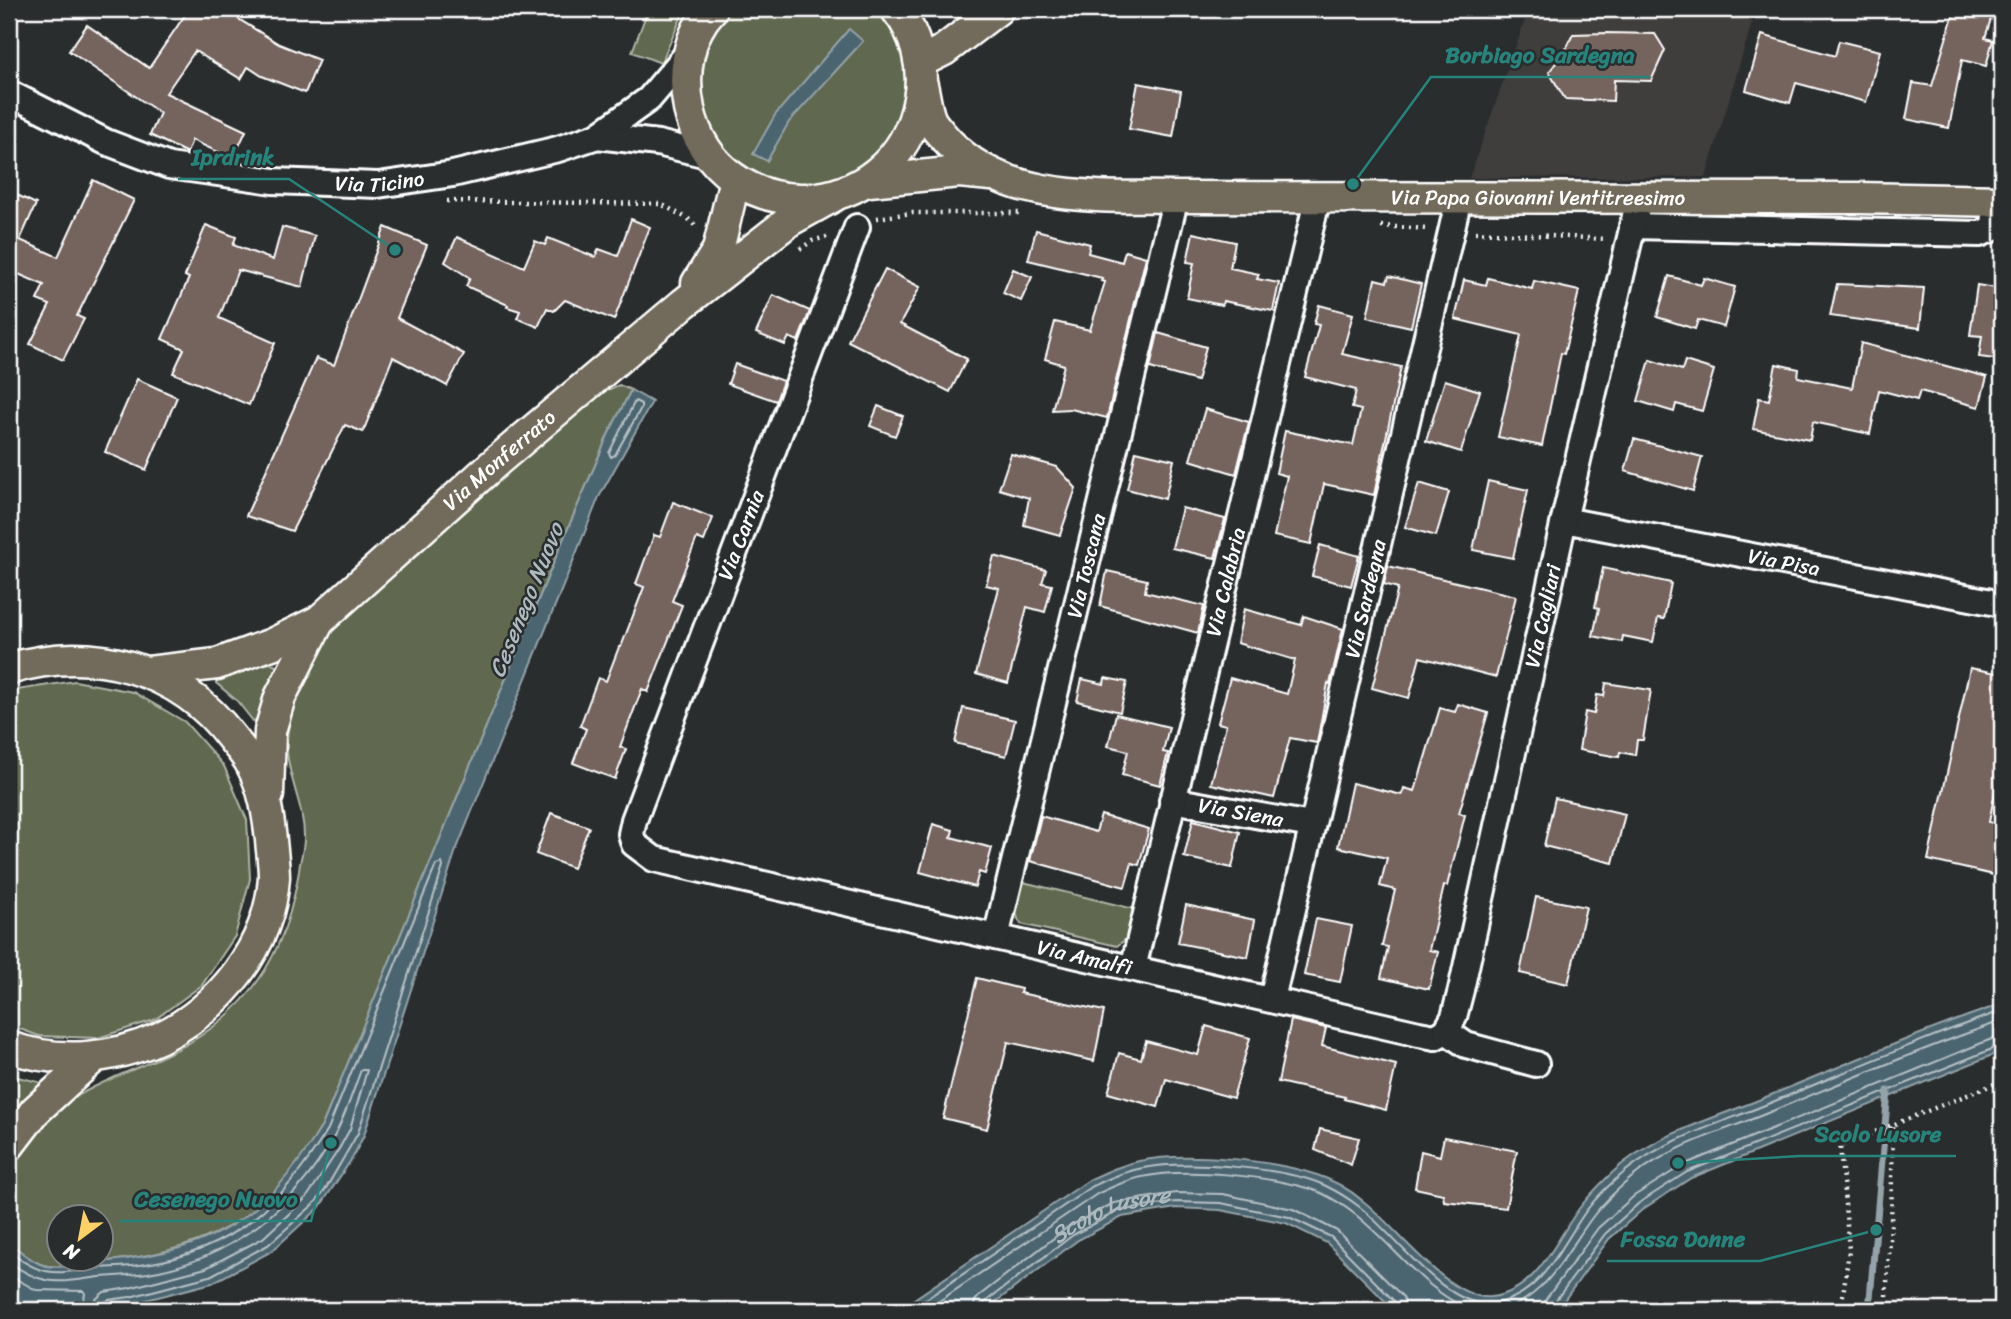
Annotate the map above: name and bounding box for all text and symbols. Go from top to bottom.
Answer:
callout: Borbiago Sardegna [1431,33,1649,77]
text: Borbiago Sardegna [1445,35,1635,76]
callout: Iprdrink [178,135,289,179]
text: Iprdrink [190,137,275,178]
street label: Via Ticino [334,159,427,204]
street label: Via Papa Giovanni Ventitreesimo [1391,178,1686,217]
street label: Via Monferrato [433,399,565,521]
street label: Via Carnia [706,484,776,586]
street label: Via Toscana [1055,509,1117,622]
water label: Cesenego Nuovo [477,515,577,684]
street label: Via Calabria [1194,523,1257,640]
street label: Via Sardegna [1333,535,1398,662]
street label: Via Pisa [1745,537,1824,588]
street label: Via Cagliari [1513,559,1573,671]
street label: Via Siena [1195,786,1287,839]
street label: Via Amalfi [1033,928,1137,987]
callout: Scolo Lusore [1800,1112,1956,1156]
text: Scolo Lusore [1813,1114,1942,1155]
water label: Scolo Lusore [1041,1174,1175,1255]
callout: Cesenego Nuovo [120,1177,311,1221]
text: Cesenego Nuovo [133,1179,298,1220]
north arrow [46,1204,116,1274]
callout: Fossa Donne [1607,1217,1760,1261]
text: Fossa Donne [1620,1219,1746,1260]
text: N [56,1234,86,1270]

